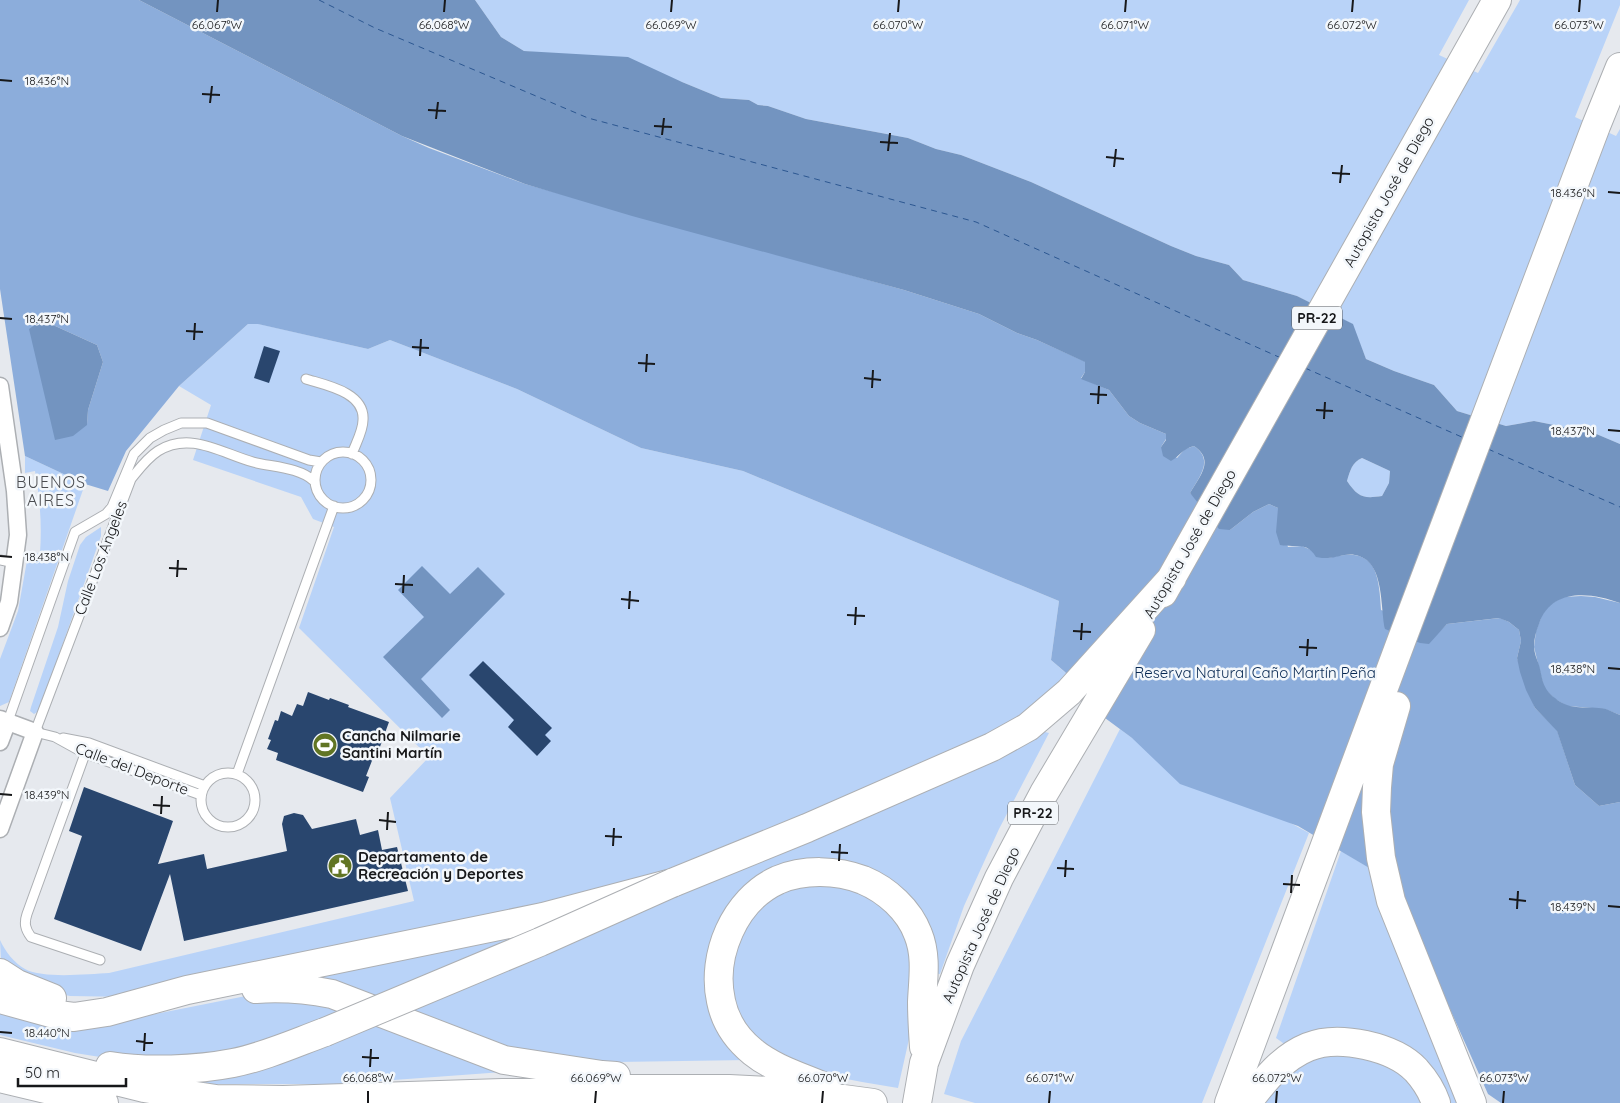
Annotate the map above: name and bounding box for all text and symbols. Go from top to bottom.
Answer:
text: 66.067°W [192,17,243,32]
text: 66.068°W [419,17,470,32]
text: 66.069°W [646,17,697,32]
text: 66.070°W [873,17,924,32]
text: 66.071°W [1101,17,1150,32]
text: 66.072°W [1327,17,1377,32]
text: 66.073°W [1554,17,1604,32]
text: 18.436°N [25,73,69,88]
street label: Autopista José de Diego [1339,113,1438,270]
text: 18.436°N [1551,185,1595,200]
road number: PR-22 [1292,306,1342,330]
text: 18.437°N [25,311,69,326]
text: 18.437°N [1551,423,1595,438]
street label: Autopista José de Diego [1139,466,1240,622]
district label: BUENOS AIRES [16,472,86,510]
street label: Calle Los Ángeles [70,498,131,618]
text: 18.438°N [25,549,69,564]
text: 18.438°N [1551,661,1595,676]
park label: Reserva Natural Caño Martín Peña [1134,663,1376,682]
place label: Cancha Nilmarie Santini Martín [342,726,461,762]
sports icon: Cancha Nilmarie Santini Martín [312,732,338,758]
street label: Calle del Deporte [73,738,192,799]
text: 18.439°N [25,787,69,802]
road number: PR-22 [1008,801,1058,824]
street label: Autopista José de Diego [937,844,1024,1006]
place label: Departamento de Recreación y Deportes [358,847,523,883]
public building icon: Departamento de Recreación y Deportes [327,853,353,879]
text: 18.439°N [1551,899,1595,914]
text: 18.440°N [24,1025,70,1040]
scale bar [18,1056,125,1088]
text: 50 m [25,1063,60,1082]
text: 66.068°W [343,1070,394,1085]
text: 66.069°W [571,1070,622,1085]
text: 66.070°W [798,1070,849,1085]
text: 66.071°W [1026,1070,1075,1085]
text: 66.072°W [1252,1070,1302,1085]
text: 66.073°W [1479,1070,1529,1085]

